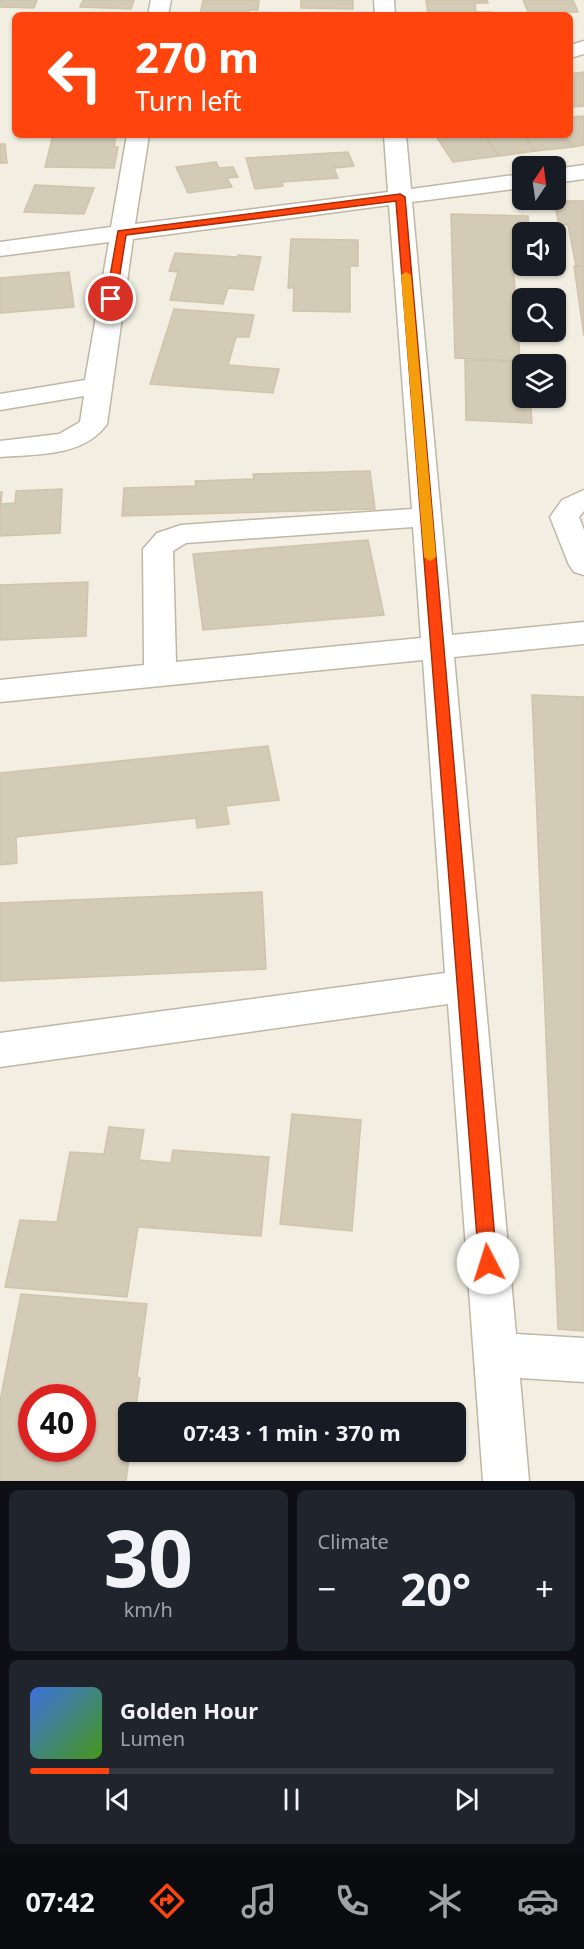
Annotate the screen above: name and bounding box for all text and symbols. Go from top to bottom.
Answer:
text: 270 m [135,28,259,85]
icon: left [36,36,114,114]
text: Turn left [135,82,241,119]
north arrow [512,156,566,210]
map controls [512,156,566,408]
button: sound [512,222,566,276]
pin [85,273,136,324]
icon: arrive [94,282,127,315]
button: search [512,288,566,342]
button: layers [512,354,566,408]
position arrow [456,1231,520,1295]
speed limit sign: 40 [18,1384,96,1462]
text: 07:43 · 1 min · 370 m [183,1417,401,1447]
text: 30 [104,1504,193,1610]
text: Climate [318,1528,389,1555]
text: 20° [400,1558,471,1619]
text: − [318,1566,336,1611]
text: + [535,1566,554,1611]
text: km/h [124,1596,173,1623]
text: Golden Hour [120,1695,258,1725]
text: Lumen [120,1725,185,1752]
icon: previous [101,1783,134,1816]
icon: pause [275,1783,308,1816]
icon: next [450,1783,483,1816]
icon: directions [146,1880,188,1922]
icon: music [238,1880,280,1922]
icon: phone [331,1880,373,1922]
icon: climate [424,1880,466,1922]
icon: car [517,1880,559,1922]
text: 07:42 [25,1883,95,1920]

